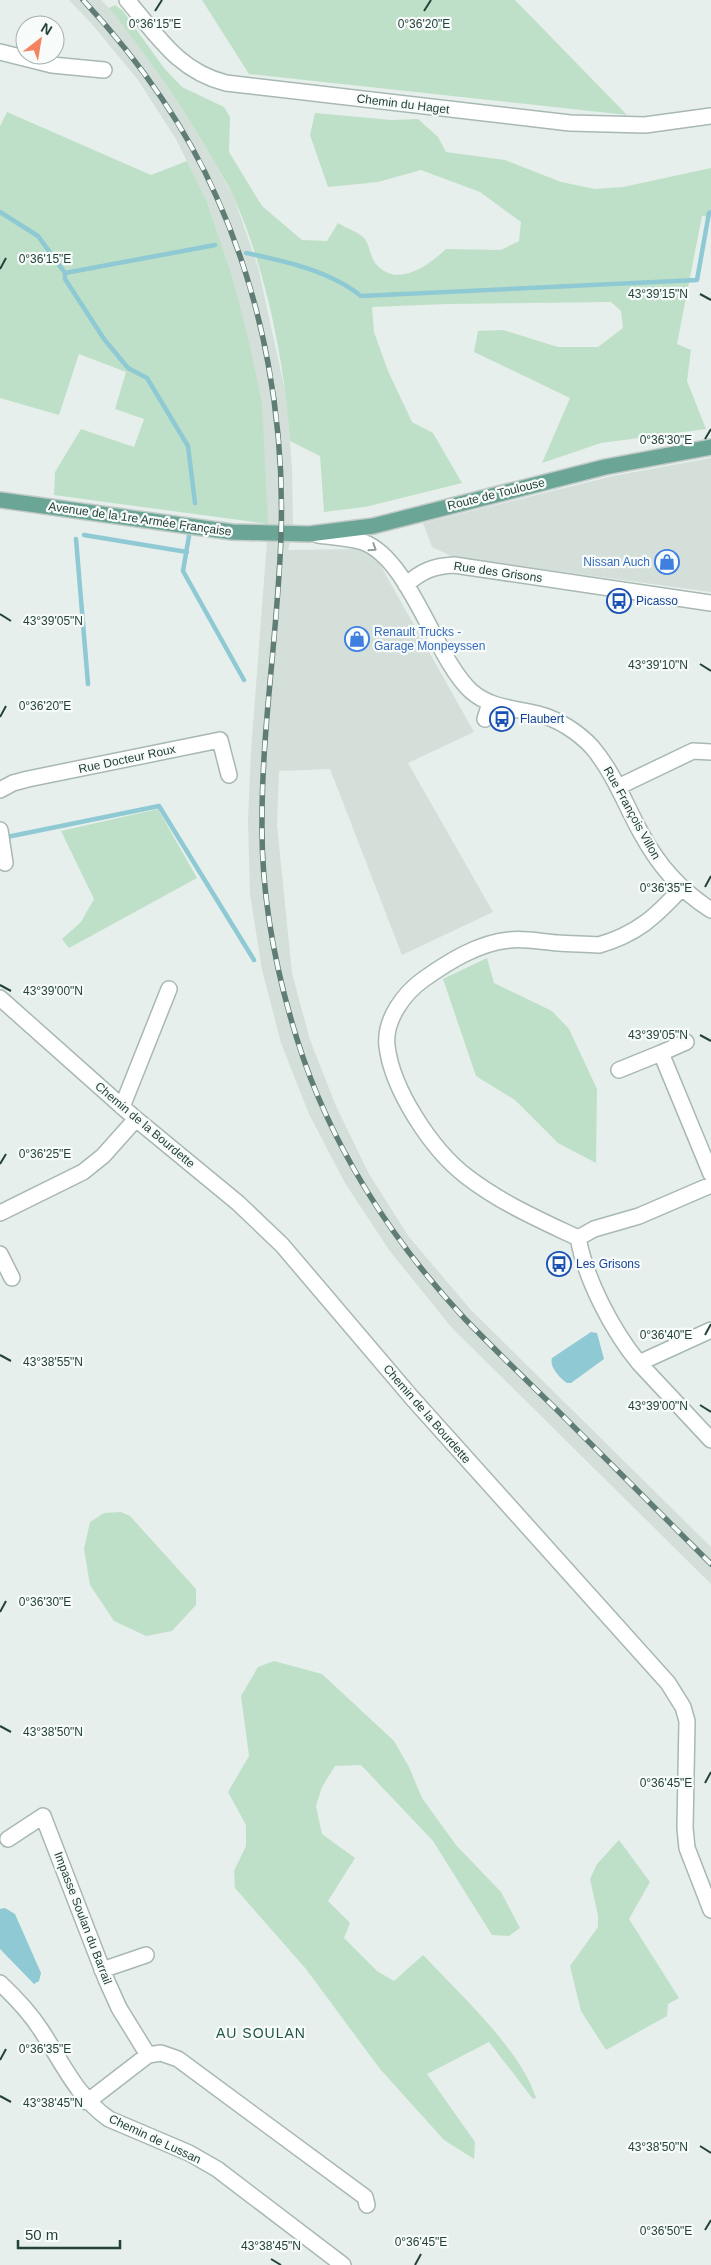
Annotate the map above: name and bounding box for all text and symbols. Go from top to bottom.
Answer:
north arrow [15,15,65,65]
text: 0°36'15"E [129,17,181,31]
text: 0°36'20"E [398,17,450,31]
text: N [38,19,55,38]
street label: Chemin du Haget [356,91,451,117]
text: 0°36'15"E [19,252,71,266]
text: 43°39'15"N [628,287,688,301]
text: 0°36'30"E [640,433,692,447]
street label: Route de Toulouse [446,475,546,513]
street label: Avenue de la 1re Armée Française [48,499,233,539]
one-way arrow [367,542,376,552]
shop icon: Nissan Auch [654,549,680,575]
place label: Nissan Auch [583,555,650,569]
street label: Rue des Grisons [453,559,543,585]
bus stop icon: Picasso [606,588,632,614]
place label: Picasso [636,594,678,608]
text: 43°39'05"N [23,614,83,628]
place label: Renault Trucks - Garage Monpeyssen [374,625,485,653]
shop icon: Renault Trucks - Garage Monpeyssen [344,626,370,652]
text: 43°39'10"N [628,658,688,672]
text: 0°36'20"E [19,699,71,713]
bus stop icon: Flaubert [489,706,515,732]
place label: Flaubert [520,712,565,726]
street label: Rue Docteur Roux [77,742,177,776]
street label: Rue François Villon [601,764,663,862]
text: 0°36'35"E [640,881,692,895]
text: 43°39'00"N [23,984,83,998]
text: 43°39'05"N [628,1028,688,1042]
street label: Chemin de la Bourdette [92,1079,198,1171]
text: 0°36'25"E [19,1147,71,1161]
bus stop icon: Les Grisons [546,1251,572,1277]
place label: Les Grisons [576,1257,640,1271]
text: 0°36'40"E [640,1328,692,1342]
text: 43°38'55"N [23,1355,83,1369]
street label: Chemin de la Bourdette [380,1362,474,1466]
text: 43°39'00"N [628,1399,688,1413]
text: 0°36'30"E [19,1595,71,1609]
text: 43°38'50"N [23,1725,83,1739]
text: 0°36'45"E [640,1776,692,1790]
street label: Impasse Soulan du Barrail [51,1850,115,1986]
district label: AU SOULAN [216,2025,306,2041]
text: 0°36'35"E [19,2042,71,2056]
text: 43°38'45"N [23,2096,83,2110]
street label: Chemin de Lussan [107,2112,203,2166]
text: 43°38'50"N [628,2140,688,2154]
scale bar [18,2218,120,2250]
text: 0°36'50"E [640,2224,692,2238]
text: 50 m [25,2226,58,2243]
text: 0°36'45"E [395,2235,447,2249]
text: 43°38'45"N [241,2239,301,2253]

